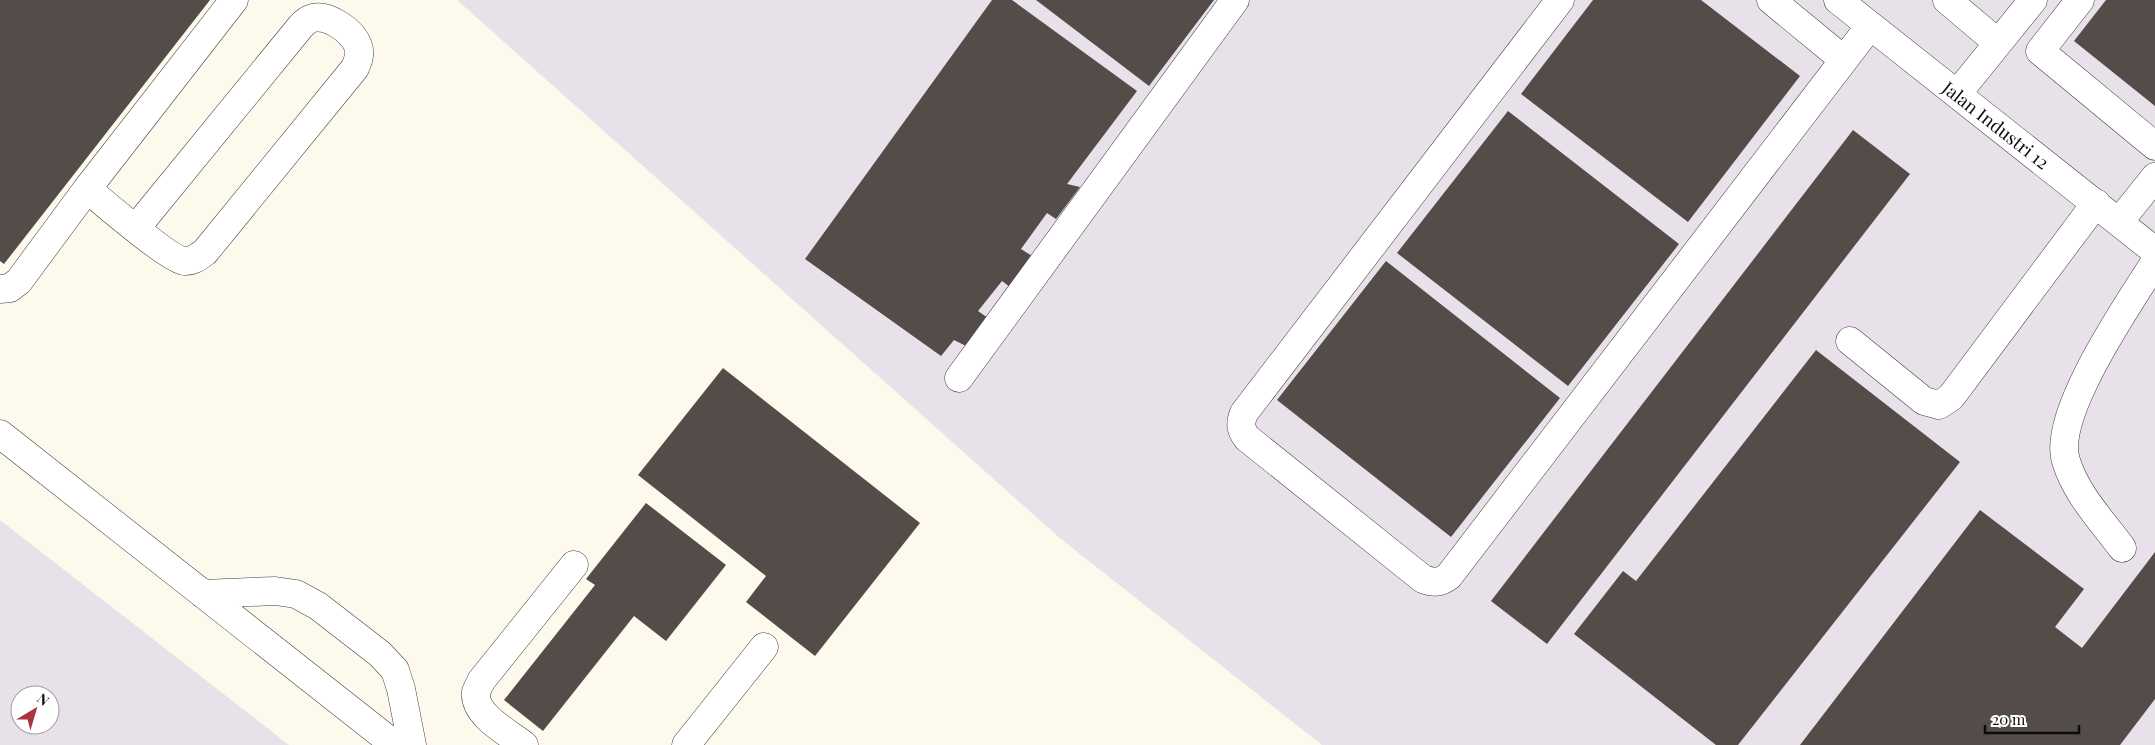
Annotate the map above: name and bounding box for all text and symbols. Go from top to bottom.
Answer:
street label: Jalan Industri 12 [1937,75,2054,174]
north arrow [10,685,60,735]
text: N [33,689,53,710]
scale bar [1985,702,2079,734]
text: 20 m [1992,709,2026,729]

